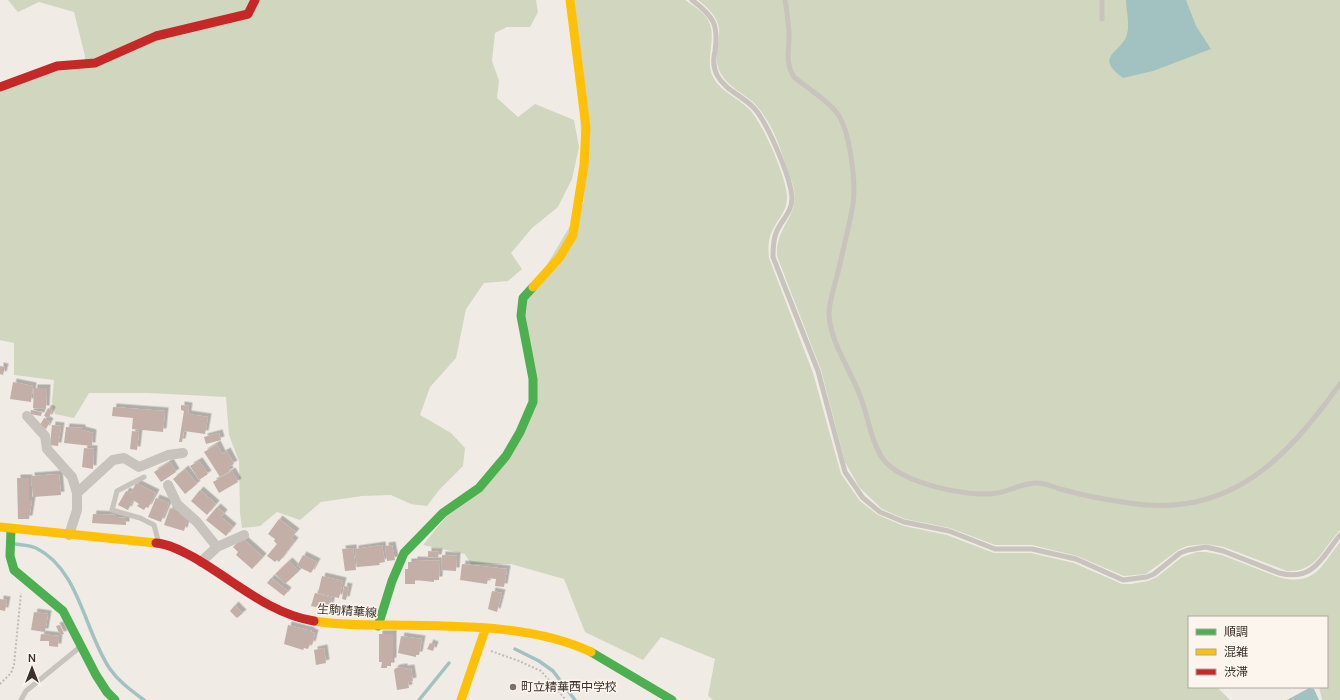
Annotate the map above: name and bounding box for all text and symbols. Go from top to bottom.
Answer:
street label: 生駒精華線 [317,600,378,621]
legend [1188,616,1328,688]
text: 順調 [1224,623,1248,640]
text: 混雑 [1224,643,1248,660]
north arrow [12,648,52,688]
text: N [28,650,36,665]
text: 渋滞 [1224,663,1248,680]
place label: 町立精華西中学校 [521,678,617,695]
marker: 町立精華西中学校 [508,682,518,692]

